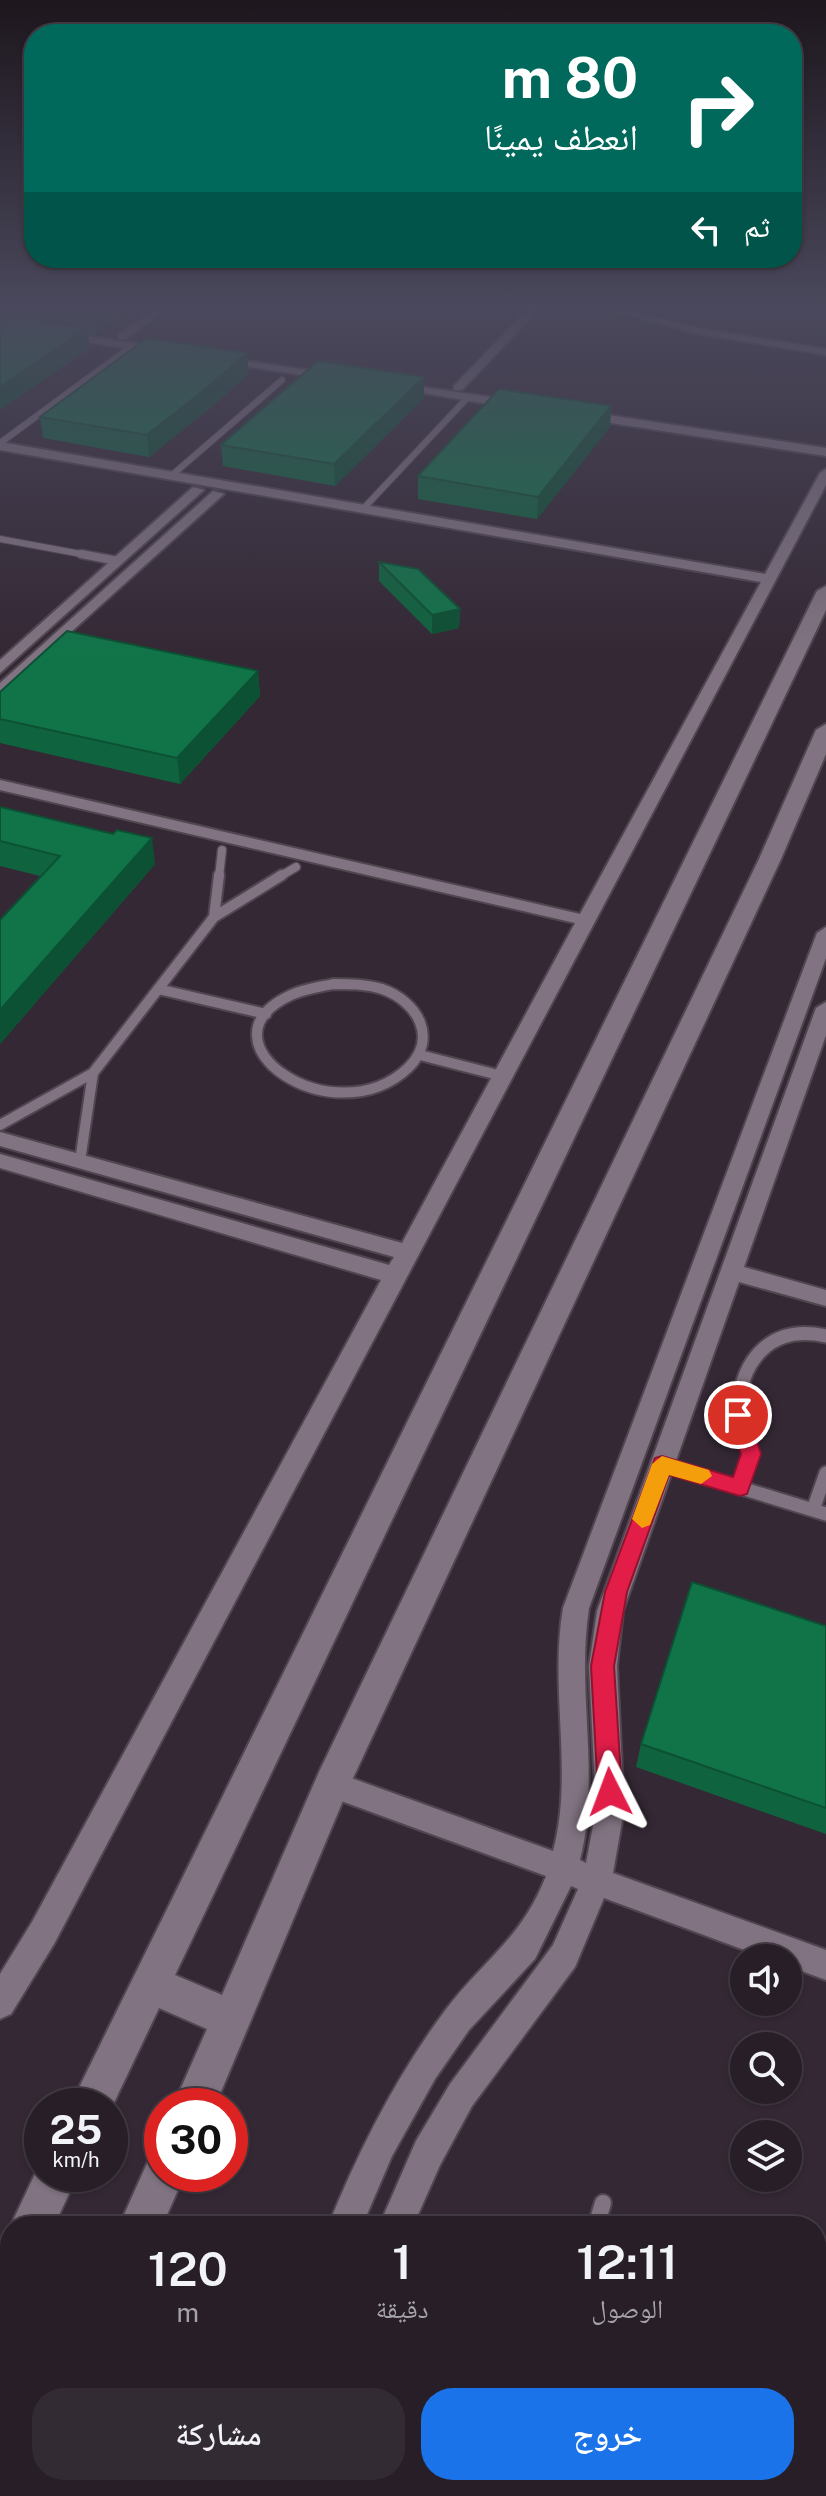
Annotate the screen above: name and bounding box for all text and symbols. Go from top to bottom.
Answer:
text: 80 m [502,45,638,111]
icon: right [666,56,770,160]
text: انعطف يمينًا [484,116,638,158]
icon: left [684,208,728,252]
text: ثم [744,208,770,244]
pin [704,1381,772,1449]
icon: arrive [716,1393,760,1437]
position arrow [568,1750,652,1834]
map controls [730,1944,802,2192]
button: sound [730,1944,802,2016]
button: search [730,2032,802,2104]
speed limit sign: 30 [144,2088,248,2192]
text: 25 [50,2106,102,2153]
button: layers [730,2120,802,2192]
text: km/h [52,2148,100,2172]
text: 1 [392,2233,412,2290]
text: 12:11 [576,2233,678,2290]
text: 120 [148,2240,228,2297]
text: دقيقة [376,2293,428,2324]
text: الوصول [591,2293,663,2324]
text: m [177,2297,199,2328]
button: مشاركة [32,2388,405,2480]
button: خروج [421,2388,794,2480]

